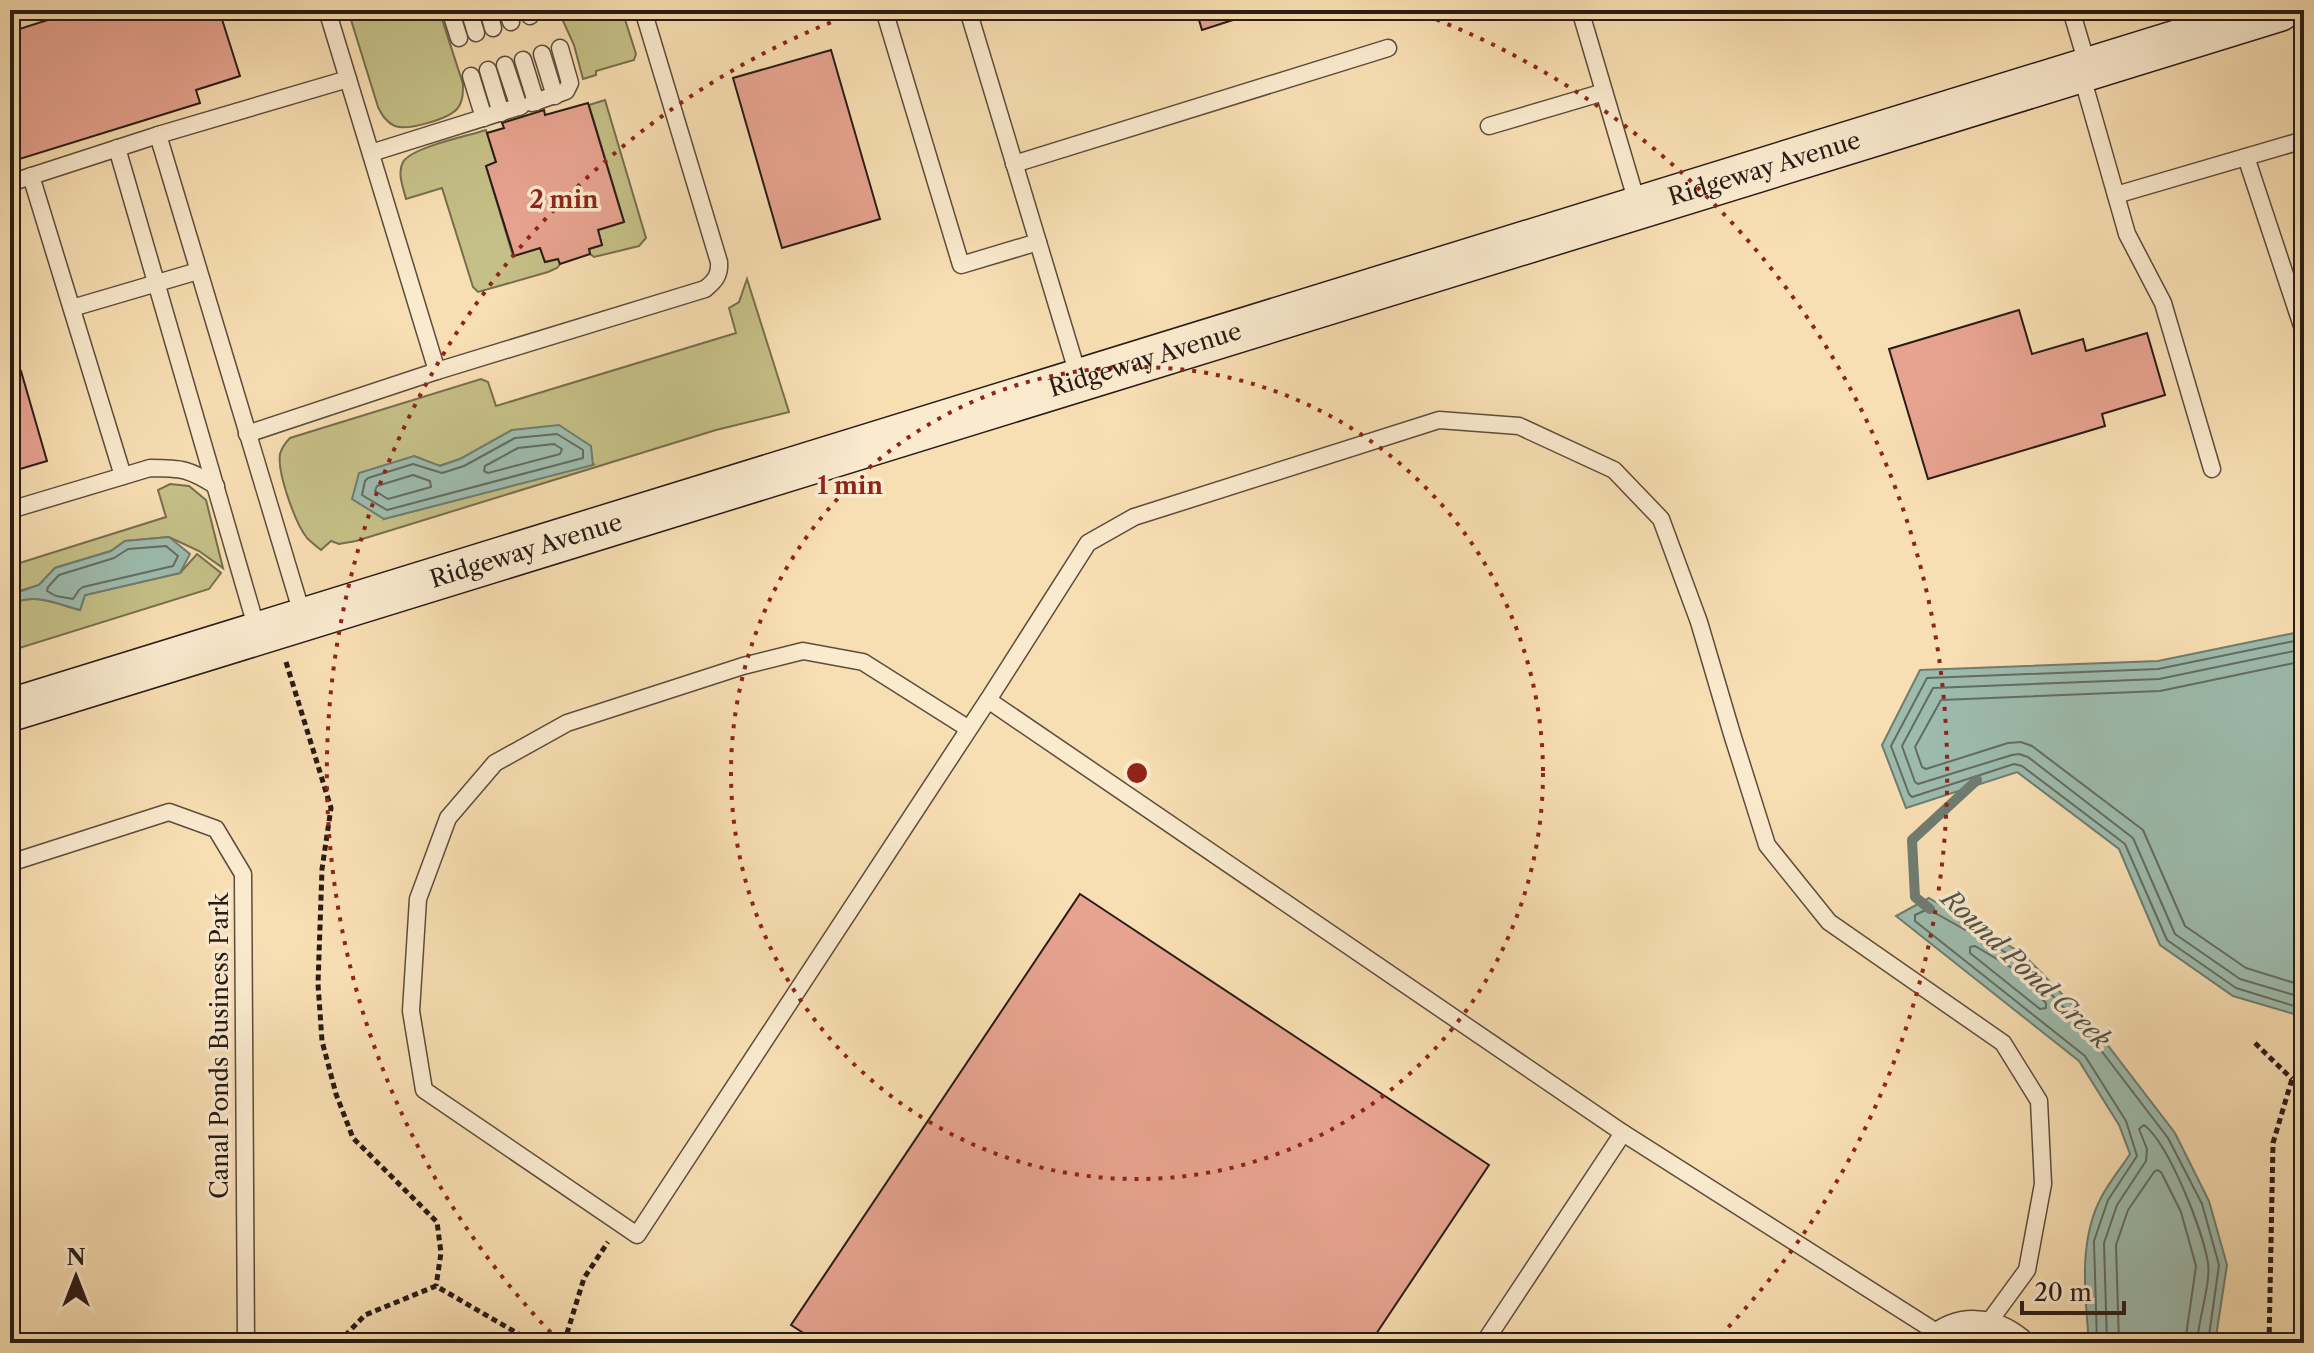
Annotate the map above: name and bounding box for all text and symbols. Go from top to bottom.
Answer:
street label: Ridgeway Avenue [1665,125,1864,212]
text: 2 min [529,185,599,214]
street label: Ridgeway Avenue [1045,316,1245,403]
text: 1 min [817,471,883,500]
street label: Ridgeway Avenue [426,507,626,594]
centre of rings [1123,759,1151,787]
water label: Round Pond Creek [1933,881,2117,1056]
street label: Canal Ponds Business Park [205,892,234,1199]
north arrow [36,1237,116,1317]
text: N [66,1244,86,1271]
scale bar [2022,1265,2124,1315]
text: 20 m [2034,1278,2092,1307]

